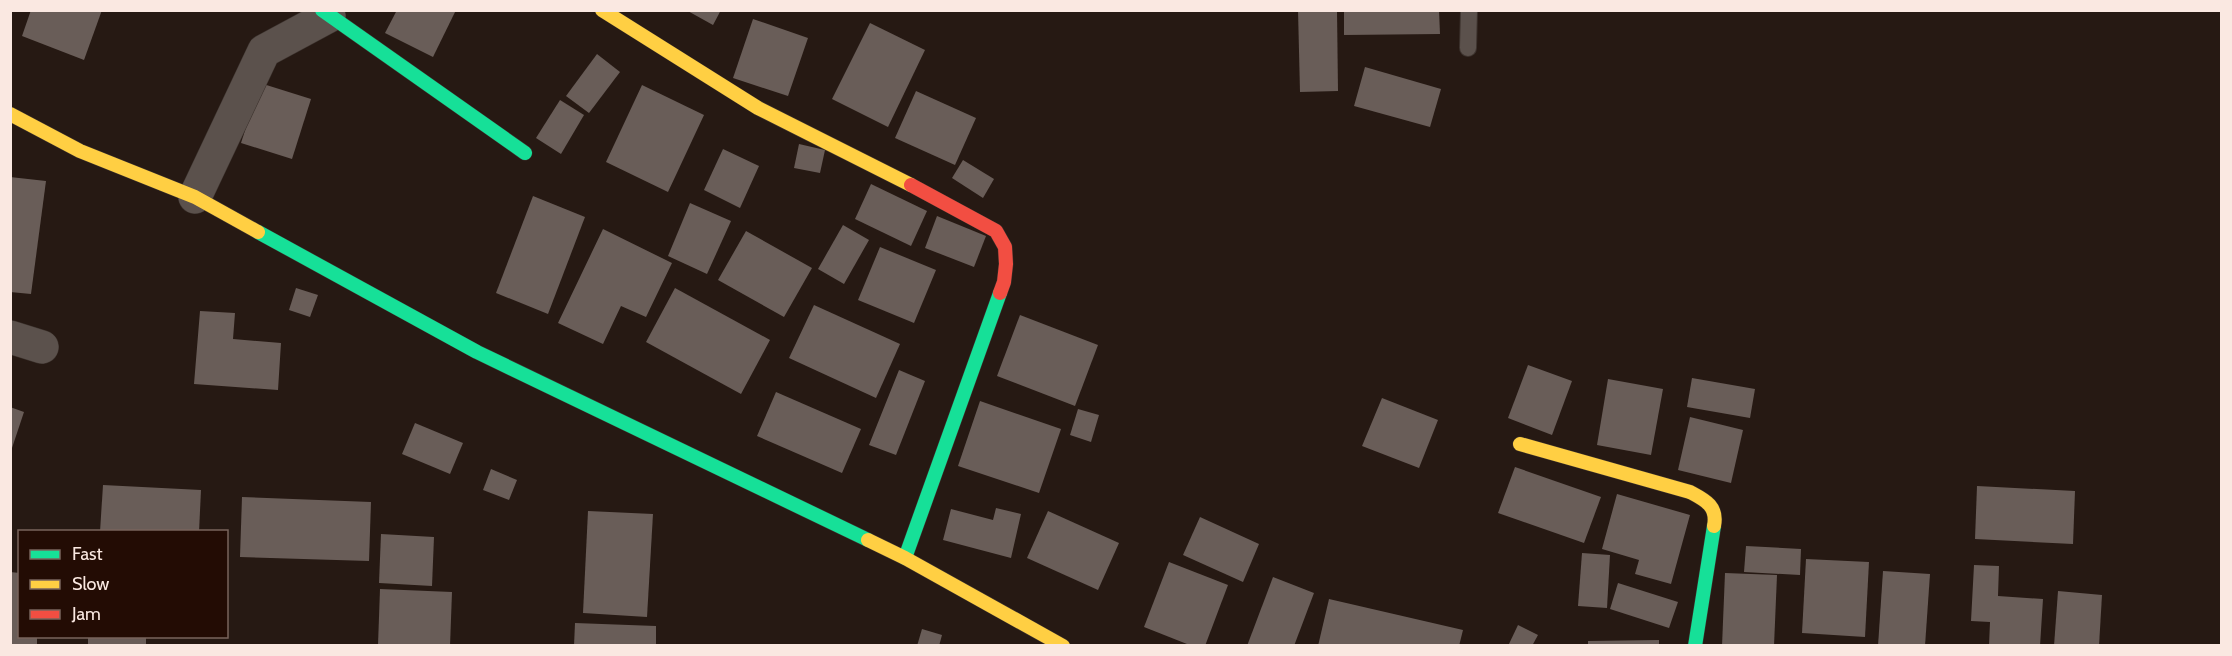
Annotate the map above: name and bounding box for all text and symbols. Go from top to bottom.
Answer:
legend [18,530,228,638]
text: Fast [72,543,103,565]
text: Slow [72,573,109,595]
text: Jam [71,603,101,625]

